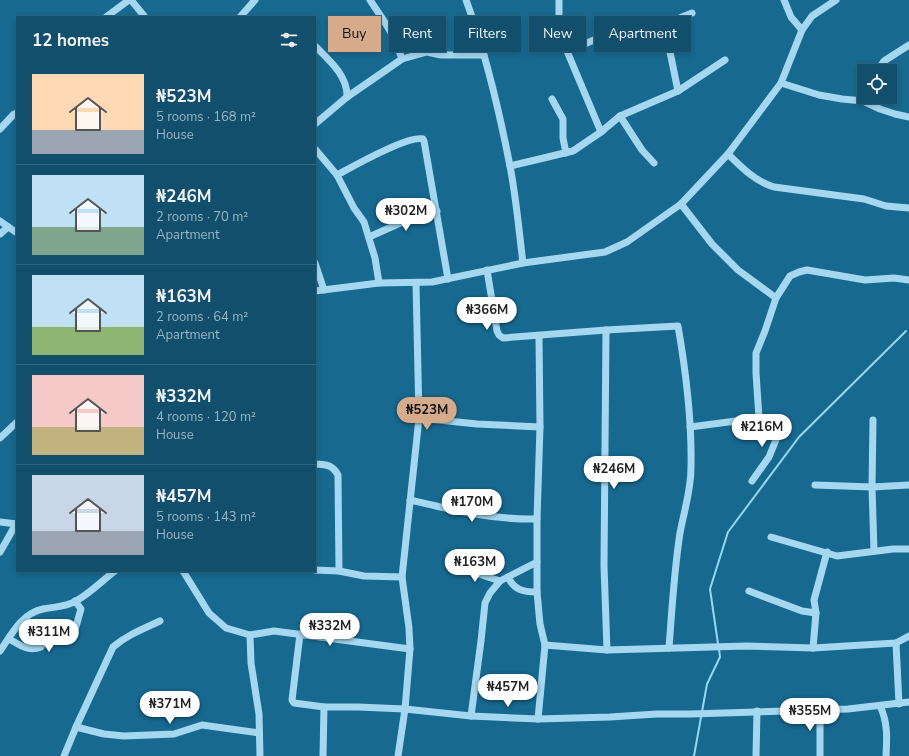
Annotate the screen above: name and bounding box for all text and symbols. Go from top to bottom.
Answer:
chip: Buy [328,16,381,52]
chip: Rent [389,16,446,52]
chip: Filters [454,16,521,52]
chip: New [529,16,586,52]
chip: Apartment [594,16,691,52]
text: 12 homes [32,29,109,52]
icon: filters [278,29,300,51]
map controls [857,64,897,104]
button: locate [857,64,897,104]
text: ₦523M [156,85,212,108]
icon: home [64,90,112,138]
text: 5 rooms · 168 m² [156,108,256,126]
text: House [156,126,194,144]
text: ₦246M [156,185,212,208]
icon: home [64,191,112,239]
pin: ₦302M [378,198,434,232]
text: ₦302M [385,202,427,220]
text: 2 rooms · 70 m² [156,208,248,226]
text: Apartment [156,226,219,244]
text: ₦163M [156,285,212,308]
icon: home [64,291,112,339]
pin: ₦366M [459,297,515,331]
text: ₦366M [466,301,508,319]
text: 2 rooms · 64 m² [156,308,248,326]
text: Apartment [156,326,219,344]
text: ₦332M [156,385,212,408]
icon: home [64,391,112,439]
pin: ₦523M [399,397,455,431]
text: ₦523M [406,401,448,419]
text: 4 rooms · 120 m² [156,408,256,426]
pin: ₦216M [734,414,790,448]
text: ₦216M [741,418,783,436]
text: House [156,426,194,444]
pin: ₦246M [586,456,642,490]
text: ₦246M [593,460,635,478]
text: ₦457M [156,485,212,508]
pin: ₦170M [444,489,500,523]
icon: home [64,491,112,539]
text: ₦170M [451,493,493,511]
text: 5 rooms · 143 m² [156,508,256,526]
text: House [156,526,194,544]
pin: ₦163M [447,549,503,583]
text: ₦163M [454,553,496,571]
pin: ₦332M [302,613,358,647]
text: ₦332M [309,617,351,635]
pin: ₦311M [21,619,77,653]
text: ₦311M [28,623,70,641]
pin: ₦457M [480,674,536,708]
text: ₦457M [487,678,529,696]
pin: ₦371M [142,691,198,725]
text: ₦371M [149,695,191,713]
pin: ₦355M [782,698,838,732]
text: ₦355M [789,702,831,720]

